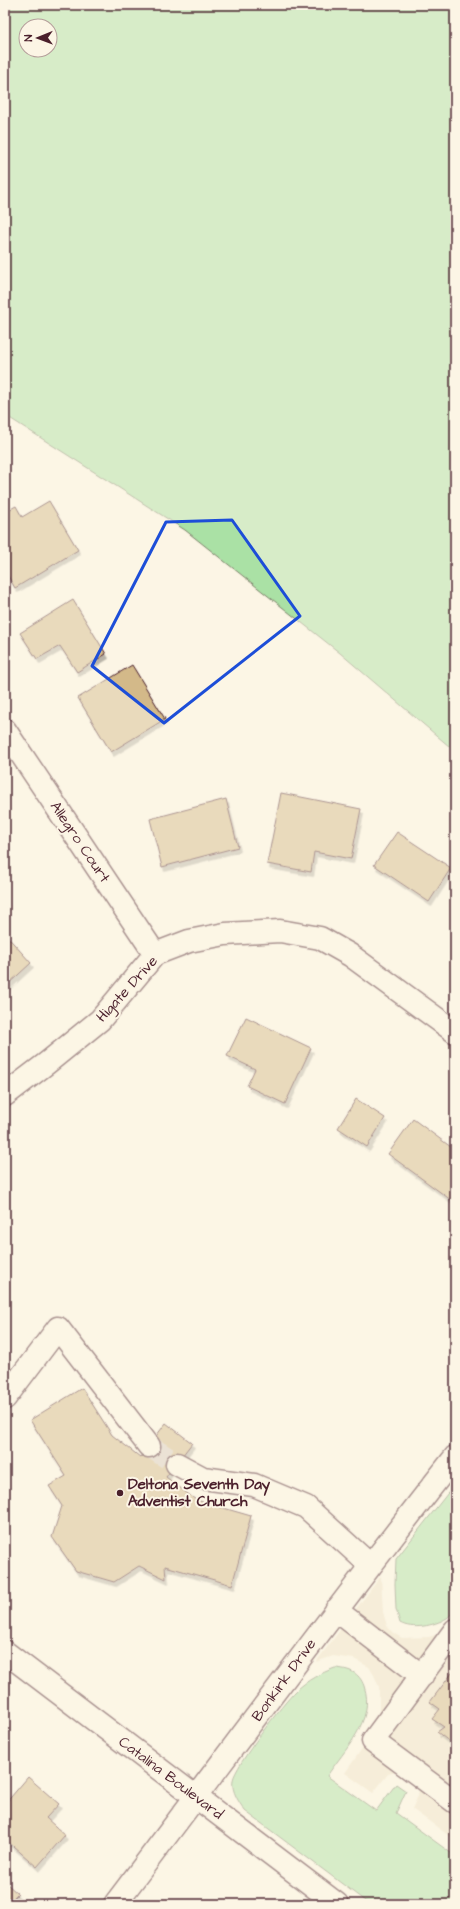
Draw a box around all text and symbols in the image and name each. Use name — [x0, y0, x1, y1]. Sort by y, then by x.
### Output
north arrow — [18, 18, 58, 58]
text: N — [21, 34, 36, 42]
street label: Allegro Court — [44, 797, 115, 887]
street label: Higate Drive — [91, 951, 163, 1028]
place label: Deltona Seventh Day Adventist Church — [128, 1474, 271, 1512]
marker: Deltona Seventh Day Adventist Church — [115, 1488, 125, 1498]
street label: Bonkirk Drive — [247, 1634, 321, 1726]
street label: Catalina Boulevard — [114, 1732, 228, 1825]

